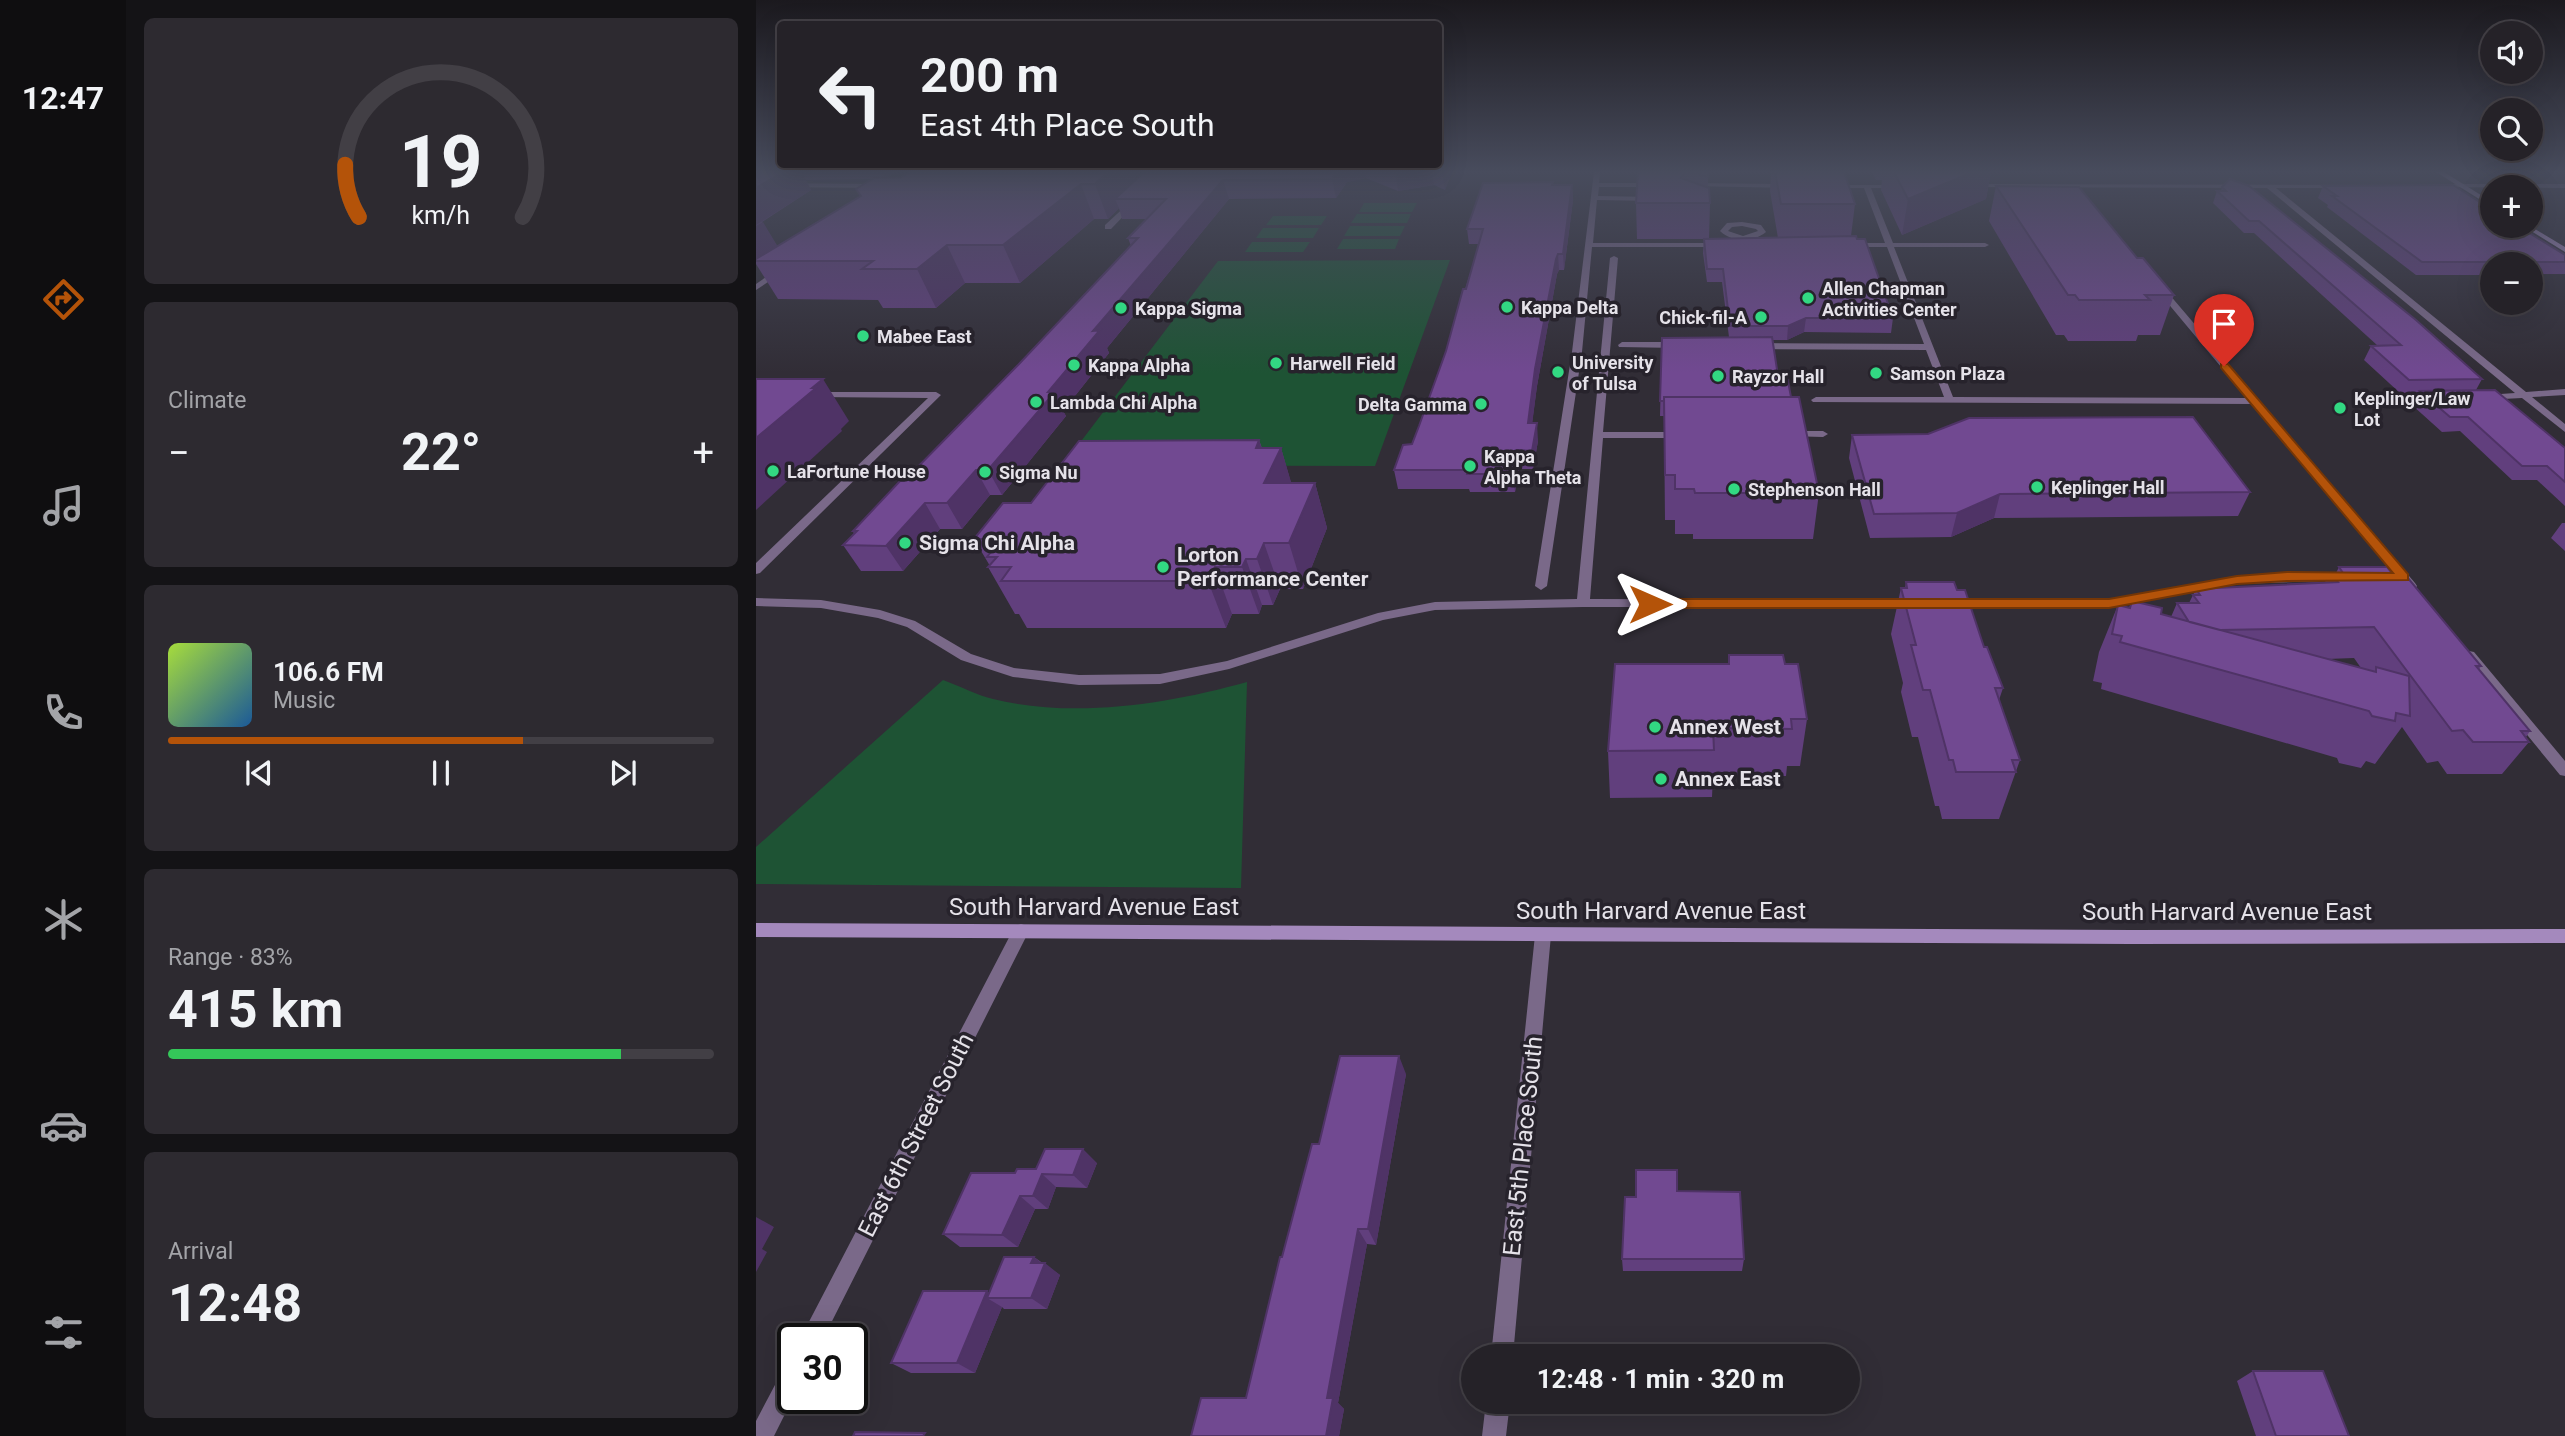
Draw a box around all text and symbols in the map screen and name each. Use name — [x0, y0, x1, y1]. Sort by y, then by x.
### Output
map controls — [2480, 21, 2543, 315]
button: sound — [2480, 21, 2543, 84]
text: 200 m — [920, 47, 1059, 104]
icon: left — [805, 49, 896, 140]
text: 12:47 — [22, 79, 104, 117]
button: search — [2480, 98, 2543, 161]
text: East 4th Place South — [920, 106, 1215, 144]
text: 19 — [399, 119, 483, 205]
button: + — [2480, 175, 2543, 238]
text: km/h — [412, 201, 470, 230]
button: − — [2480, 252, 2543, 315]
icon: directions — [39, 275, 88, 324]
place label: Allen Chapman Activities Center — [1822, 278, 1957, 320]
marker: Allen Chapman Activities Center — [1800, 290, 1816, 306]
pin — [2194, 294, 2254, 366]
place label: Kappa Delta — [1521, 297, 1619, 318]
place label: Kappa Sigma — [1135, 298, 1242, 319]
marker: Kappa Delta — [1499, 299, 1515, 315]
marker: Kappa Sigma — [1113, 300, 1129, 316]
icon: arrive — [2205, 305, 2243, 343]
place label: Chick-fil-A — [1659, 307, 1748, 328]
marker: Chick-fil-A — [1753, 309, 1769, 325]
place label: Mabee East — [877, 326, 972, 347]
marker: Mabee East — [855, 328, 871, 344]
place label: University of Tulsa — [1572, 352, 1654, 394]
place label: Harwell Field — [1290, 353, 1395, 374]
place label: Kappa Alpha — [1088, 355, 1190, 376]
marker: Harwell Field — [1268, 355, 1284, 371]
marker: Kappa Alpha — [1066, 357, 1082, 373]
place label: Samson Plaza — [1890, 363, 2005, 384]
marker: University of Tulsa — [1550, 364, 1566, 380]
marker: Samson Plaza — [1868, 365, 1884, 381]
place label: Rayzor Hall — [1732, 366, 1824, 387]
marker: Rayzor Hall — [1710, 368, 1726, 384]
text: Climate — [168, 387, 247, 414]
place label: Keplinger/Law Lot — [2354, 388, 2471, 430]
place label: Lambda Chi Alpha — [1050, 392, 1197, 413]
marker: Lambda Chi Alpha — [1028, 394, 1044, 410]
place label: Delta Gamma — [1358, 394, 1467, 415]
marker: Delta Gamma — [1473, 396, 1489, 412]
marker: Keplinger/Law Lot — [2332, 400, 2348, 416]
text: 22° — [401, 422, 481, 483]
text: − — [168, 431, 190, 475]
text: + — [692, 431, 714, 475]
place label: Kappa Alpha Theta — [1484, 446, 1582, 488]
marker: Kappa Alpha Theta — [1462, 458, 1478, 474]
place label: LaFortune House — [787, 461, 926, 482]
place label: Sigma Nu — [999, 462, 1078, 483]
marker: LaFortune House — [765, 463, 781, 479]
marker: Sigma Nu — [977, 464, 993, 480]
place label: Keplinger Hall — [2051, 477, 2165, 498]
place label: Stephenson Hall — [1748, 479, 1881, 500]
marker: Keplinger Hall — [2029, 479, 2045, 495]
icon: music — [39, 481, 88, 530]
marker: Stephenson Hall — [1726, 481, 1742, 497]
place label: Sigma Chi Alpha — [919, 531, 1075, 555]
marker: Sigma Chi Alpha — [897, 535, 913, 551]
place label: Lorton Performance Center — [1177, 543, 1369, 591]
marker: Lorton Performance Center — [1155, 559, 1171, 575]
position arrow — [1613, 567, 1687, 641]
text: 106.6 FM — [273, 657, 384, 687]
text: Music — [273, 687, 335, 714]
icon: phone — [39, 688, 88, 737]
place label: Annex West — [1669, 715, 1781, 739]
marker: Annex West — [1647, 719, 1663, 735]
icon: previous — [240, 754, 278, 792]
icon: pause — [422, 754, 460, 792]
icon: next — [604, 754, 642, 792]
place label: Annex East — [1675, 767, 1781, 791]
marker: Annex East — [1653, 771, 1669, 787]
street label: South Harvard Avenue East — [949, 893, 1239, 921]
icon: climate — [39, 895, 88, 944]
street label: South Harvard Avenue East — [1516, 897, 1806, 925]
street label: South Harvard Avenue East — [2082, 898, 2372, 926]
text: Range · 83% — [168, 944, 293, 971]
text: 415 km — [168, 979, 343, 1040]
street label: East 6th Street South — [852, 1028, 980, 1242]
street label: East 5th Place South — [1498, 1035, 1548, 1257]
icon: car — [39, 1101, 88, 1150]
text: Arrival — [168, 1238, 233, 1265]
text: 12:48 — [168, 1273, 302, 1334]
icon: filters — [39, 1308, 88, 1357]
speed limit sign: 30 — [777, 1323, 868, 1414]
text: 12:48 · 1 min · 320 m — [1537, 1364, 1784, 1394]

